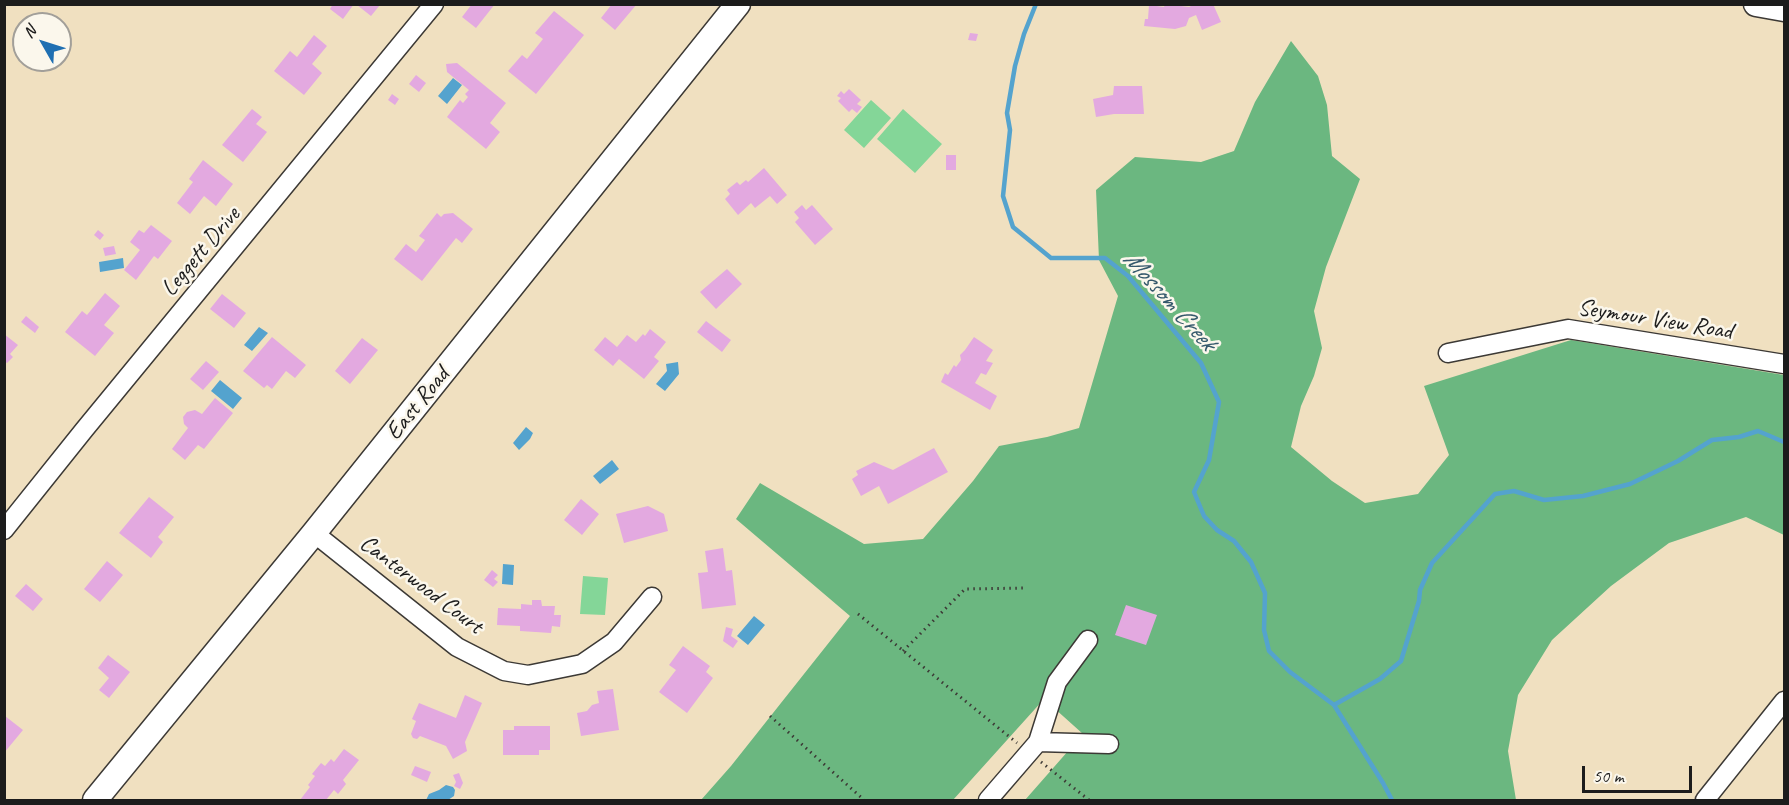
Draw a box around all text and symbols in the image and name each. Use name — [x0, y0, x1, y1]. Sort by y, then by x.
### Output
north arrow — [12, 12, 72, 72]
text: N — [19, 22, 40, 42]
street label: Leggett Drive — [155, 202, 247, 302]
water label: Mossom Creek — [1116, 245, 1222, 357]
street label: Seymour View Road — [1576, 294, 1734, 346]
street label: East Road — [380, 362, 456, 446]
street label: Canterwood Court — [354, 529, 488, 641]
scale bar — [1585, 754, 1694, 792]
text: 50 m — [1593, 765, 1624, 787]

